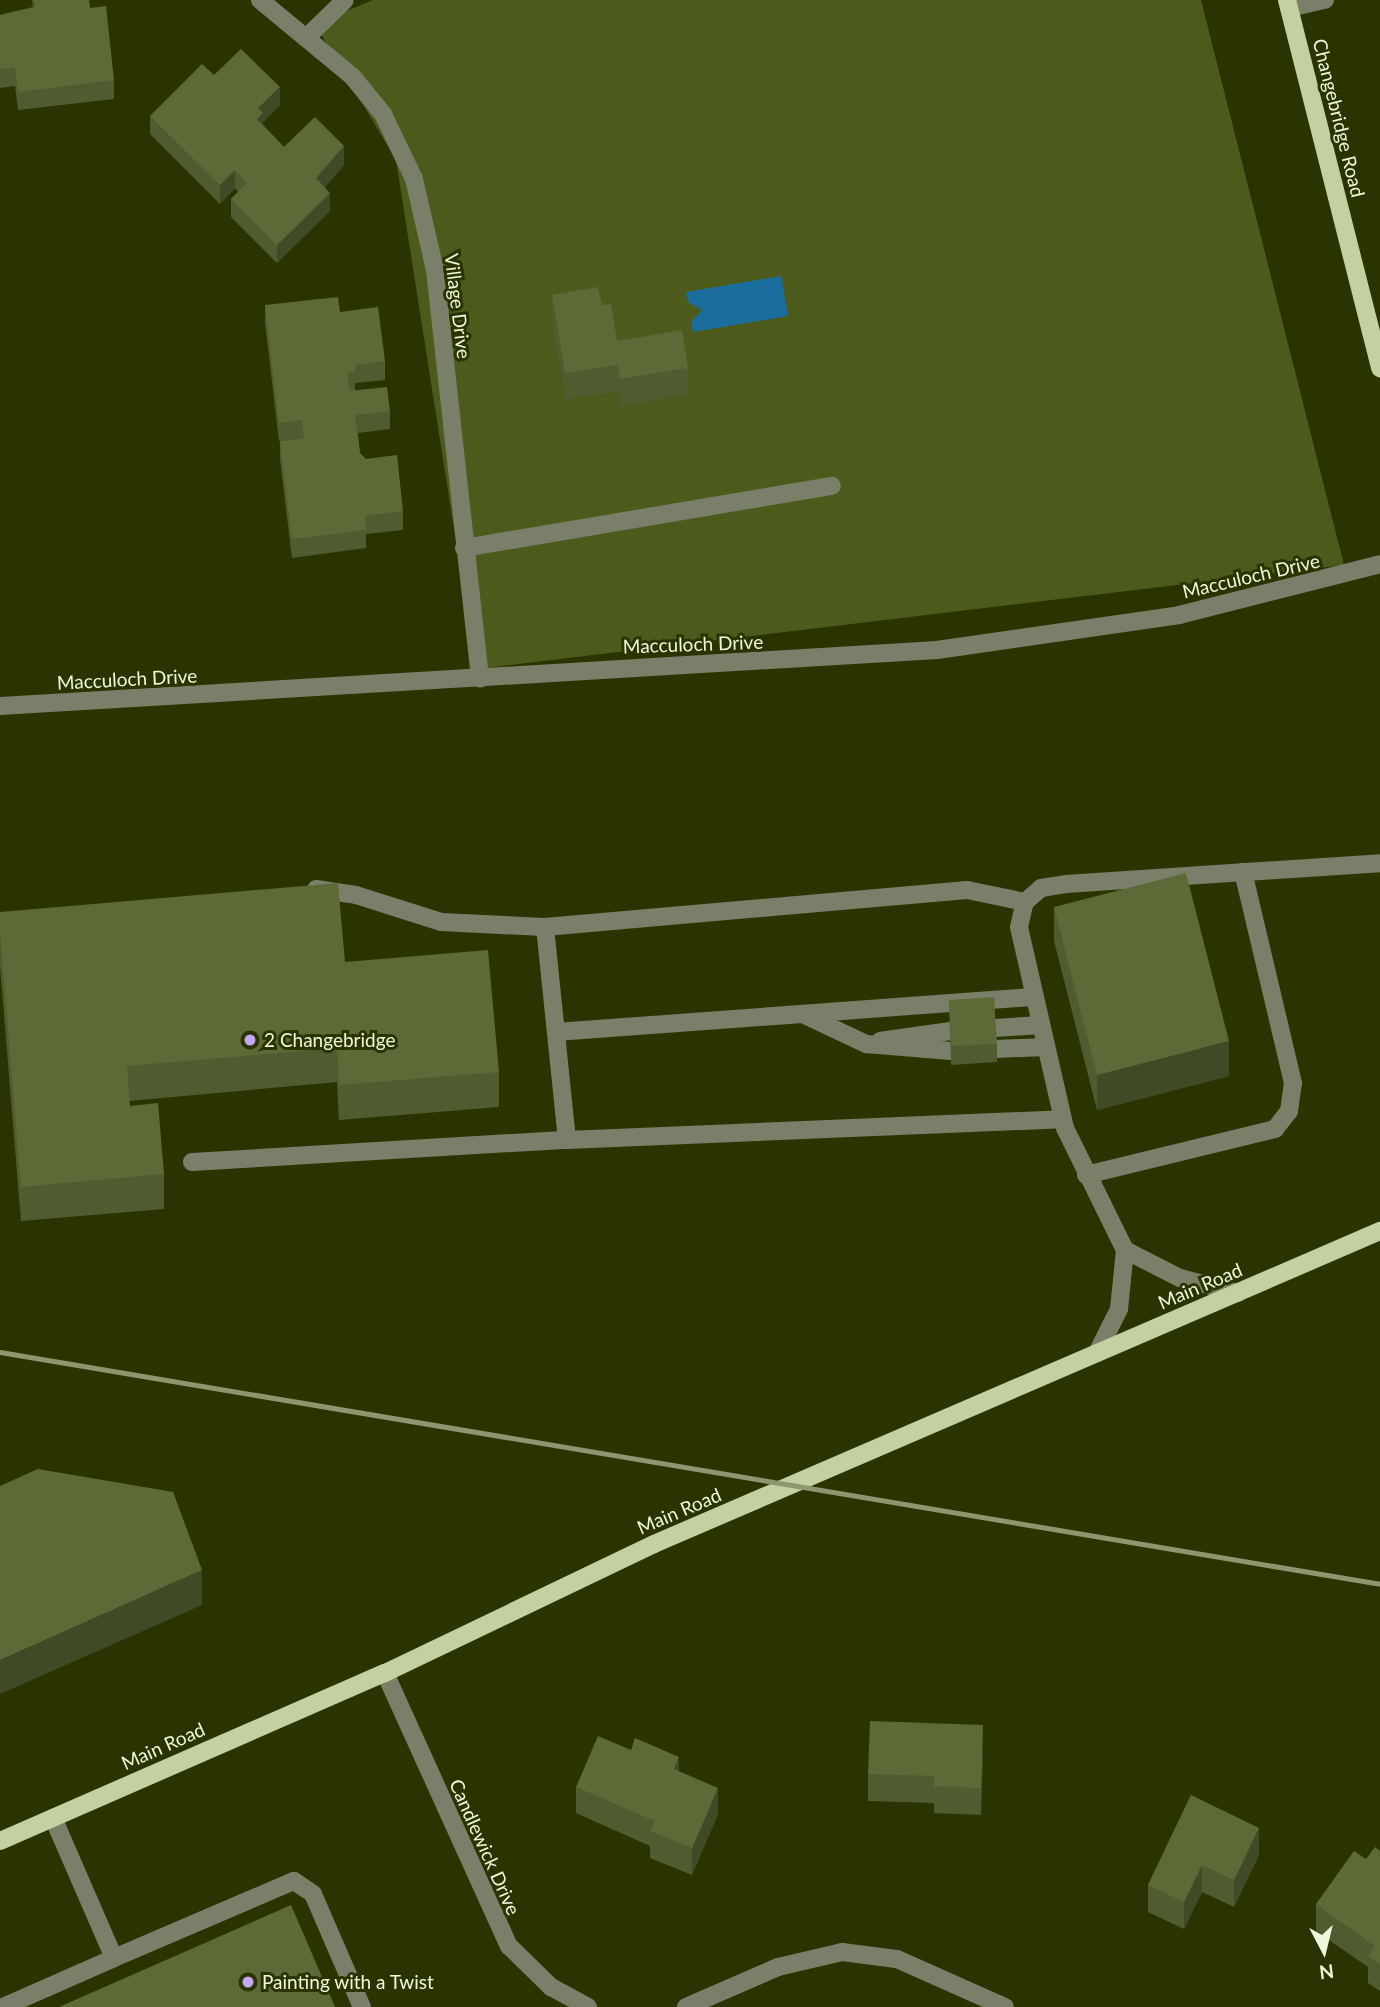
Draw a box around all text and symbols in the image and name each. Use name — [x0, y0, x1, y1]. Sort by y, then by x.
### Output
street label: Changebridge Road — [1308, 36, 1370, 200]
street label: Village Drive — [440, 252, 476, 360]
street label: Macculoch Drive — [1180, 549, 1322, 603]
street label: Macculoch Drive — [622, 630, 764, 658]
street label: Macculoch Drive — [56, 664, 198, 694]
place label: 2 Changebridge — [264, 1029, 395, 1051]
marker: 2 Changebridge — [242, 1032, 258, 1048]
street label: Main Road — [1155, 1258, 1245, 1314]
street label: Main Road — [634, 1483, 724, 1539]
street label: Main Road — [118, 1717, 208, 1775]
street label: Candlewick Drive — [445, 1776, 525, 1918]
north arrow — [1289, 1916, 1359, 1986]
text: N — [1318, 1960, 1335, 1985]
place label: Painting with a Twist — [262, 1971, 435, 1993]
marker: Painting with a Twist — [240, 1974, 256, 1990]

